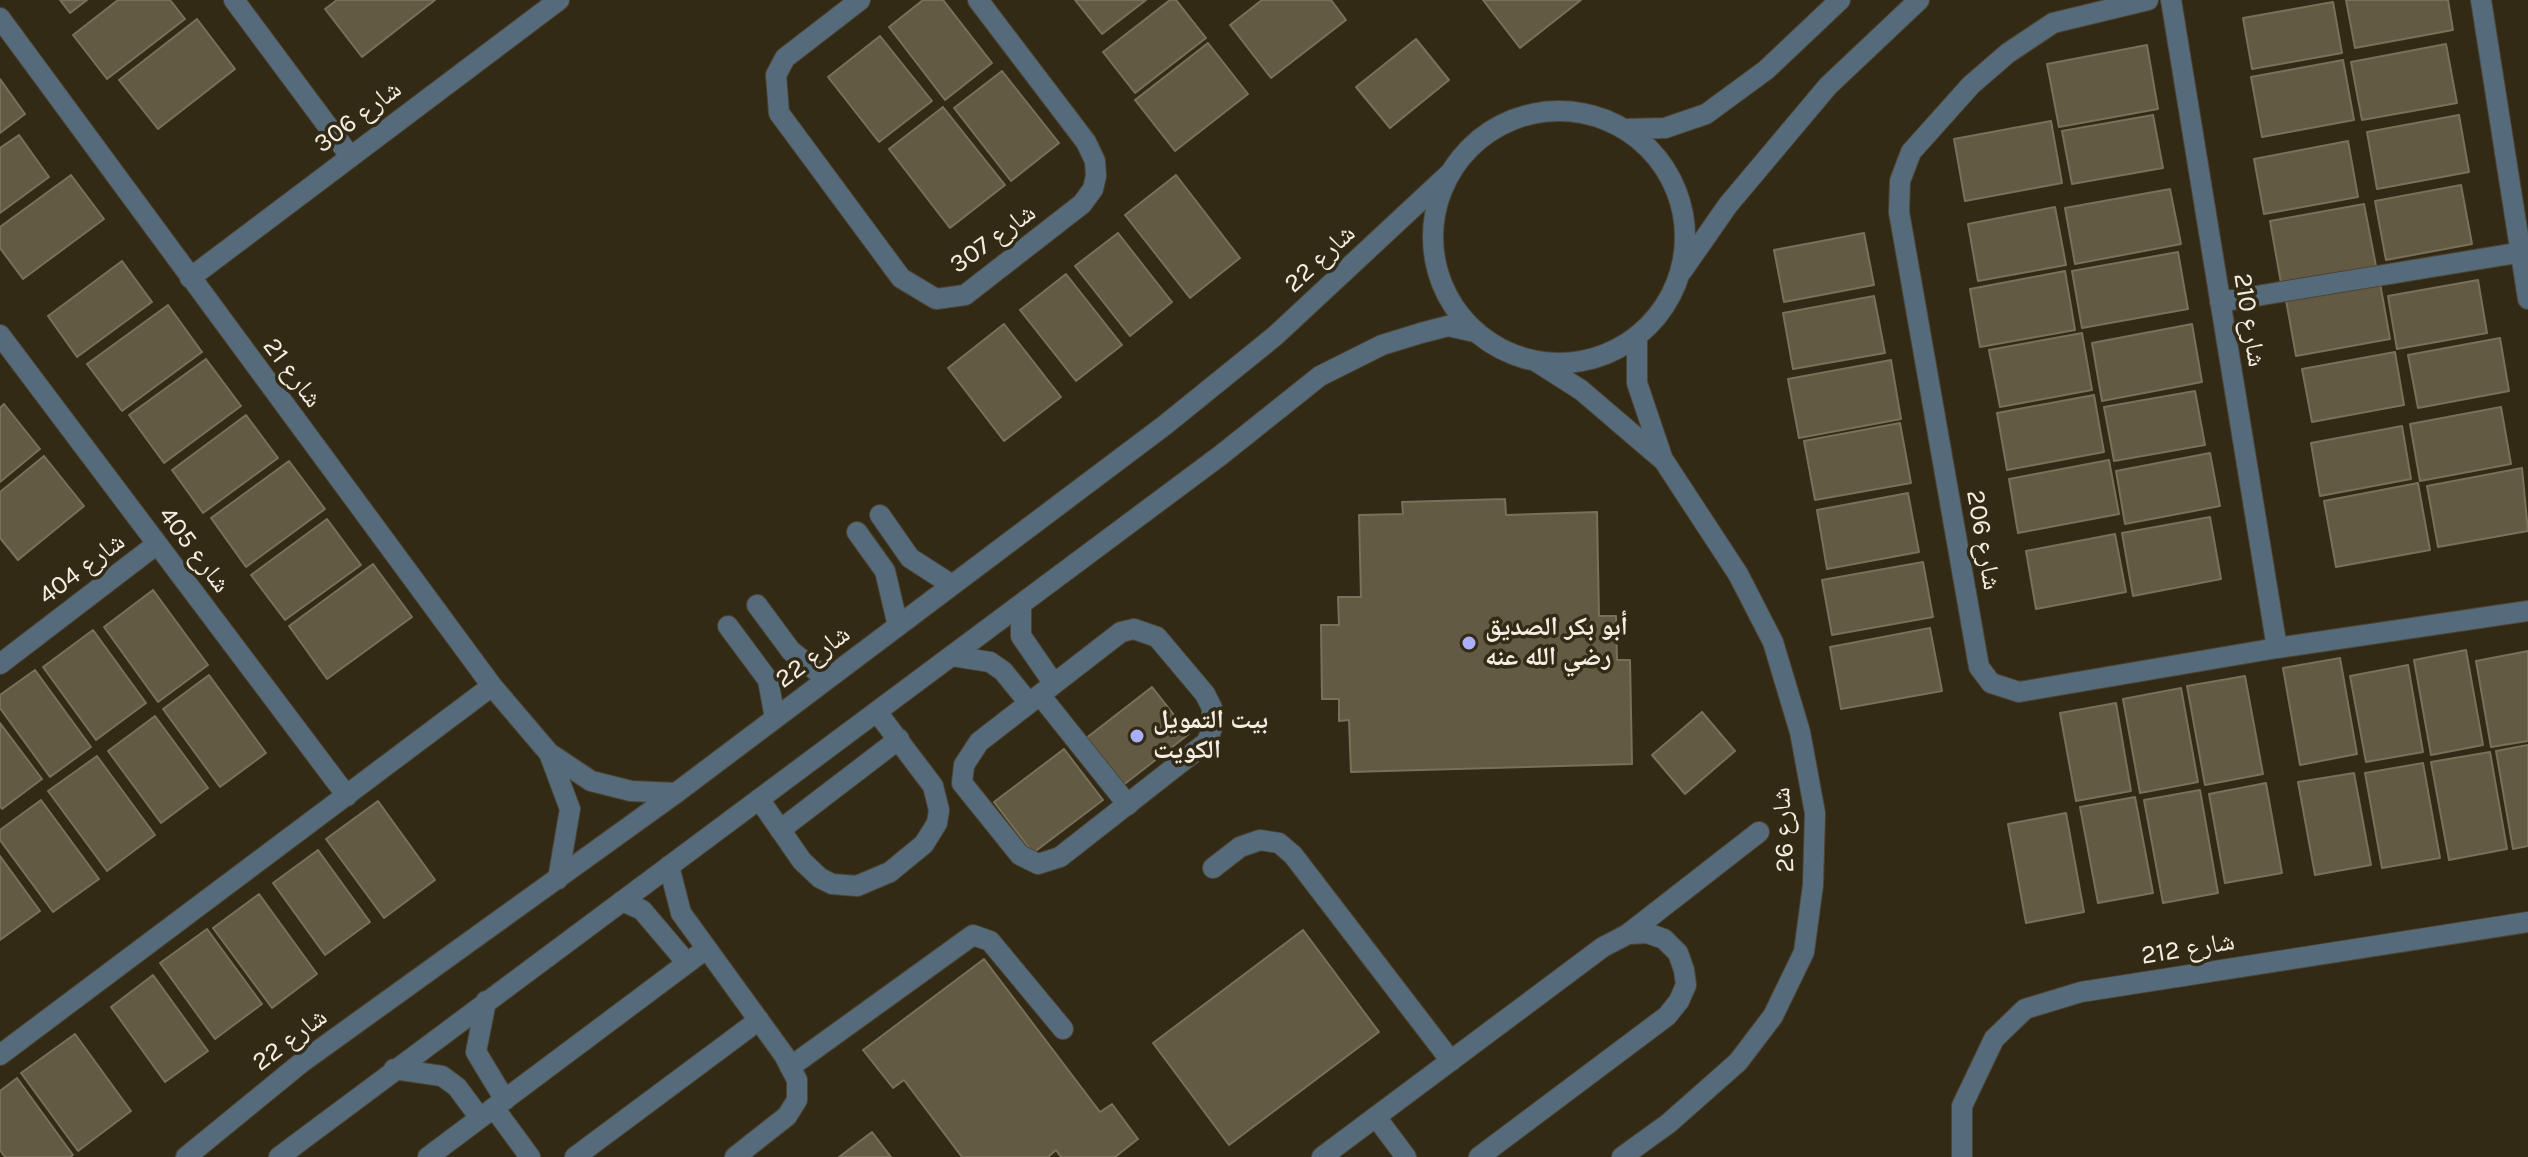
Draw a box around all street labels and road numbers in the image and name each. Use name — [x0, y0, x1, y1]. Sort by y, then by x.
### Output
street label: شارع 306 — [308, 74, 408, 160]
street label: شارع 307 — [944, 197, 1042, 281]
street label: شارع 22 — [1278, 218, 1362, 300]
street label: شارع 210 — [2226, 271, 2272, 369]
street label: شارع 21 — [256, 332, 328, 414]
street label: شارع 206 — [1959, 488, 2007, 592]
street label: شارع 405 — [151, 501, 237, 599]
street label: شارع 404 — [33, 526, 131, 612]
street label: شارع 22 — [769, 619, 857, 695]
street label: شارع 26 — [1766, 786, 1802, 874]
street label: شارع 212 — [2139, 926, 2237, 972]
street label: شارع 22 — [246, 1002, 334, 1078]

